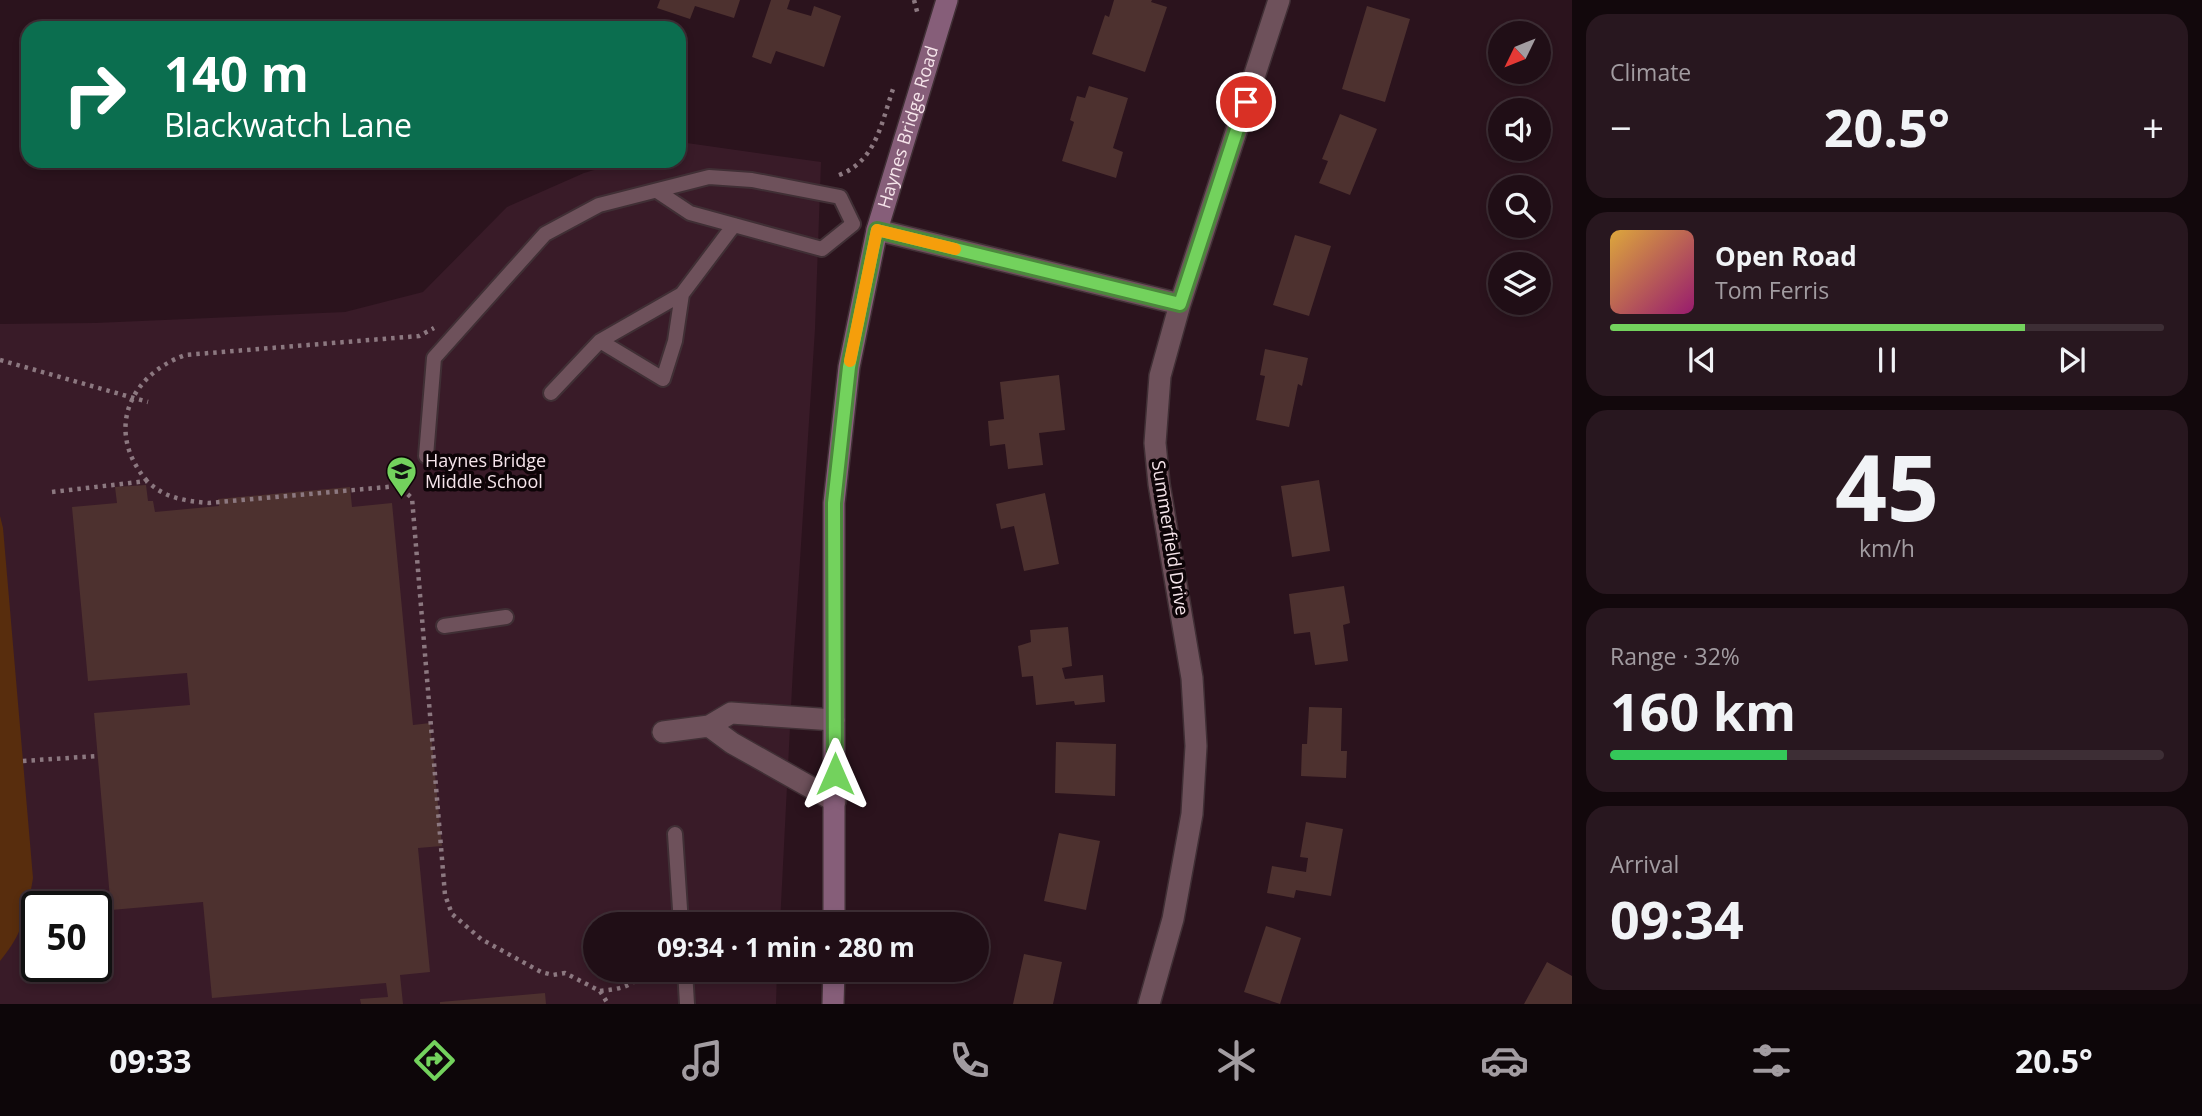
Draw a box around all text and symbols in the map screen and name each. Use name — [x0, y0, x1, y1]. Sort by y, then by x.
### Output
north arrow — [1488, 21, 1550, 84]
map controls — [1488, 21, 1551, 315]
text: 140 m — [164, 40, 309, 106]
street label: Haynes Bridge Road — [871, 43, 943, 211]
icon: right — [49, 49, 140, 140]
text: Climate — [1610, 56, 1691, 88]
pin — [1216, 72, 1276, 132]
icon: arrive — [1227, 83, 1265, 121]
text: 20.5° — [1824, 91, 1950, 162]
button: sound — [1488, 98, 1551, 161]
text: − — [1610, 101, 1632, 153]
text: + — [2142, 101, 2164, 153]
text: Blackwatch Lane — [164, 103, 412, 146]
button: search — [1488, 175, 1551, 238]
text: Open Road — [1715, 238, 1857, 274]
button: layers — [1488, 252, 1551, 315]
text: Tom Ferris — [1715, 274, 1829, 306]
icon: previous — [1683, 341, 1721, 379]
icon: pause — [1868, 341, 1906, 379]
icon: next — [2053, 341, 2091, 379]
text: 45 — [1835, 424, 1939, 548]
place label: Haynes Bridge Middle School — [425, 448, 546, 493]
school or university icon: Haynes Bridge Middle School — [385, 454, 419, 498]
street label: Summerfield Drive — [1147, 459, 1195, 617]
text: km/h — [1859, 532, 1915, 564]
text: Range · 32% — [1610, 640, 1740, 672]
text: 160 km — [1610, 675, 1796, 746]
position arrow — [798, 737, 872, 811]
text: Arrival — [1610, 848, 1679, 880]
text: 09:34 — [1610, 883, 1744, 954]
speed limit sign: 50 — [21, 891, 112, 982]
text: 09:34 · 1 min · 280 m — [657, 929, 915, 965]
icon: directions — [410, 1036, 459, 1085]
icon: music — [678, 1036, 727, 1085]
icon: phone — [945, 1036, 994, 1085]
icon: climate — [1212, 1036, 1261, 1085]
icon: car — [1480, 1036, 1529, 1085]
icon: filters — [1747, 1036, 1796, 1085]
text: 09:33 — [109, 1039, 192, 1082]
text: 20.5° — [2015, 1039, 2093, 1082]

